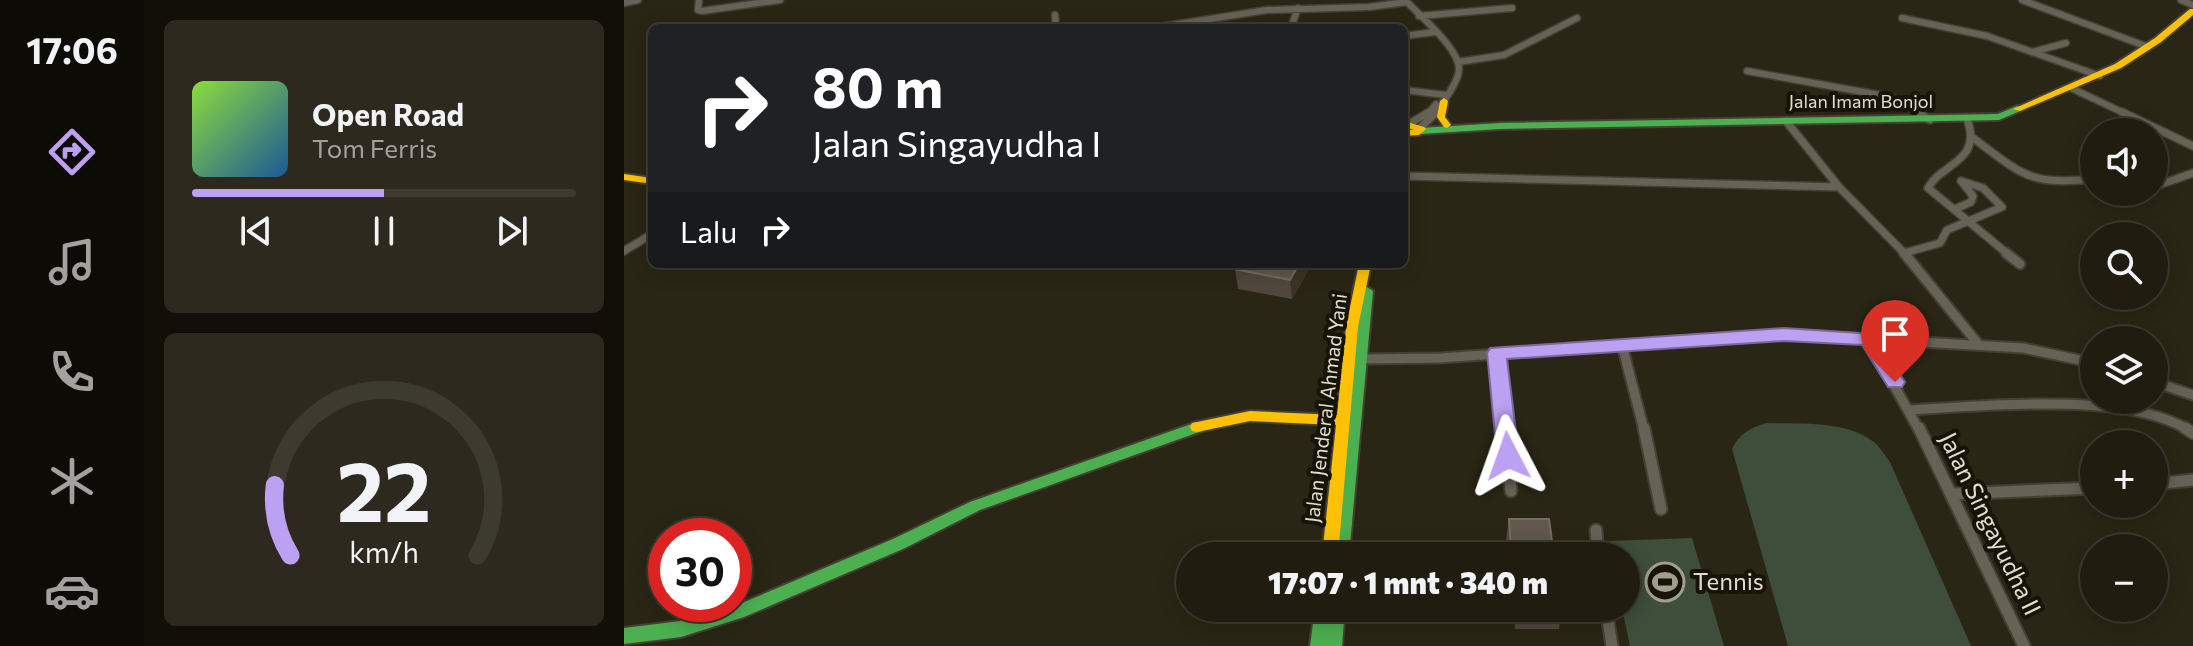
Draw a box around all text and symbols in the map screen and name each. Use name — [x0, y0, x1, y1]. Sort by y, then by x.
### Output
text: 17:06 — [26, 27, 118, 71]
text: 80 m — [812, 51, 943, 120]
icon: right — [680, 56, 784, 160]
street label: Jalan Imam Bonjol — [1789, 90, 1933, 112]
text: Open Road — [312, 95, 464, 132]
map controls — [2080, 118, 2168, 622]
button: sound — [2080, 118, 2168, 206]
text: Jalan Singayudha I — [812, 120, 1101, 164]
icon: directions — [44, 124, 100, 180]
text: Tom Ferris — [312, 132, 437, 163]
icon: right — [753, 208, 797, 252]
icon: previous — [234, 209, 278, 253]
icon: pause — [362, 209, 406, 253]
icon: next — [490, 209, 534, 253]
text: Lalu — [680, 212, 737, 249]
button: search — [2080, 222, 2168, 310]
icon: music — [44, 234, 100, 290]
street label: Jalan Jenderal Ahmad Yani — [1299, 292, 1351, 524]
pin — [1861, 300, 1929, 382]
icon: arrive — [1873, 312, 1917, 356]
button: layers — [2080, 326, 2168, 414]
icon: phone — [44, 344, 100, 400]
position arrow — [1466, 414, 1550, 498]
street label: Jalan Singayudha II — [1935, 427, 2048, 619]
button: + — [2080, 430, 2168, 518]
text: 22 — [337, 436, 431, 538]
icon: climate — [44, 453, 100, 509]
speed limit sign: 30 — [648, 518, 752, 622]
text: km/h — [349, 534, 419, 569]
button: − — [2080, 534, 2168, 622]
sports icon: Tennis — [1644, 561, 1686, 603]
icon: car — [44, 563, 100, 619]
text: 17:07 · 1 mnt · 340 m — [1268, 563, 1548, 600]
place label: Tennis — [1693, 566, 1764, 595]

